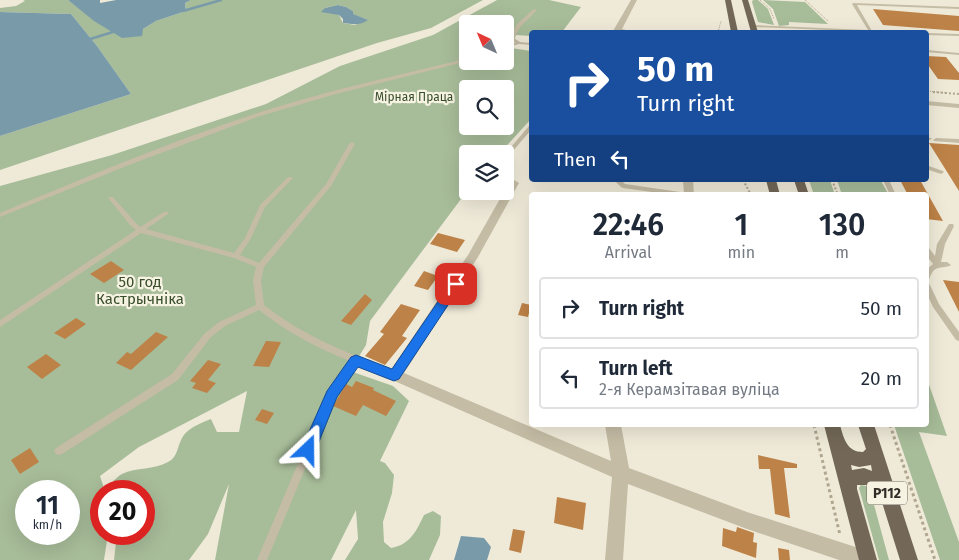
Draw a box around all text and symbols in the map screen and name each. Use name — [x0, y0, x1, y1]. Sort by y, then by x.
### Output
north arrow — [459, 15, 514, 70]
map controls — [459, 15, 514, 200]
text: 50 m — [637, 48, 714, 90]
icon: right — [554, 50, 619, 115]
button: search — [459, 80, 514, 135]
park label: Мірная Праца — [375, 90, 453, 104]
text: Turn right — [637, 90, 734, 117]
button: layers — [459, 145, 514, 200]
icon: left — [606, 145, 634, 173]
text: Then — [554, 148, 596, 171]
text: 22:46 — [593, 207, 664, 243]
text: 1 — [734, 207, 748, 243]
text: 130 — [819, 207, 865, 243]
text: Arrival — [605, 243, 652, 262]
text: min — [728, 243, 755, 262]
text: m — [835, 243, 849, 262]
pin — [435, 263, 477, 305]
icon: arrive — [442, 270, 470, 298]
park label: 50 год Кастрычніка — [96, 273, 184, 308]
icon: right — [556, 294, 584, 322]
text: Turn right — [599, 297, 684, 320]
text: 50 m — [861, 297, 902, 320]
text: Turn left — [599, 357, 673, 380]
icon: left — [556, 364, 584, 392]
text: 20 m — [861, 367, 902, 390]
text: 2-я Керамзітавая вуліца — [599, 380, 780, 399]
position arrow — [281, 423, 333, 475]
speed limit sign: 20 — [90, 480, 155, 545]
road number: Р112 — [867, 482, 907, 504]
text: 11 — [36, 491, 59, 521]
text: km/h — [33, 518, 62, 532]

